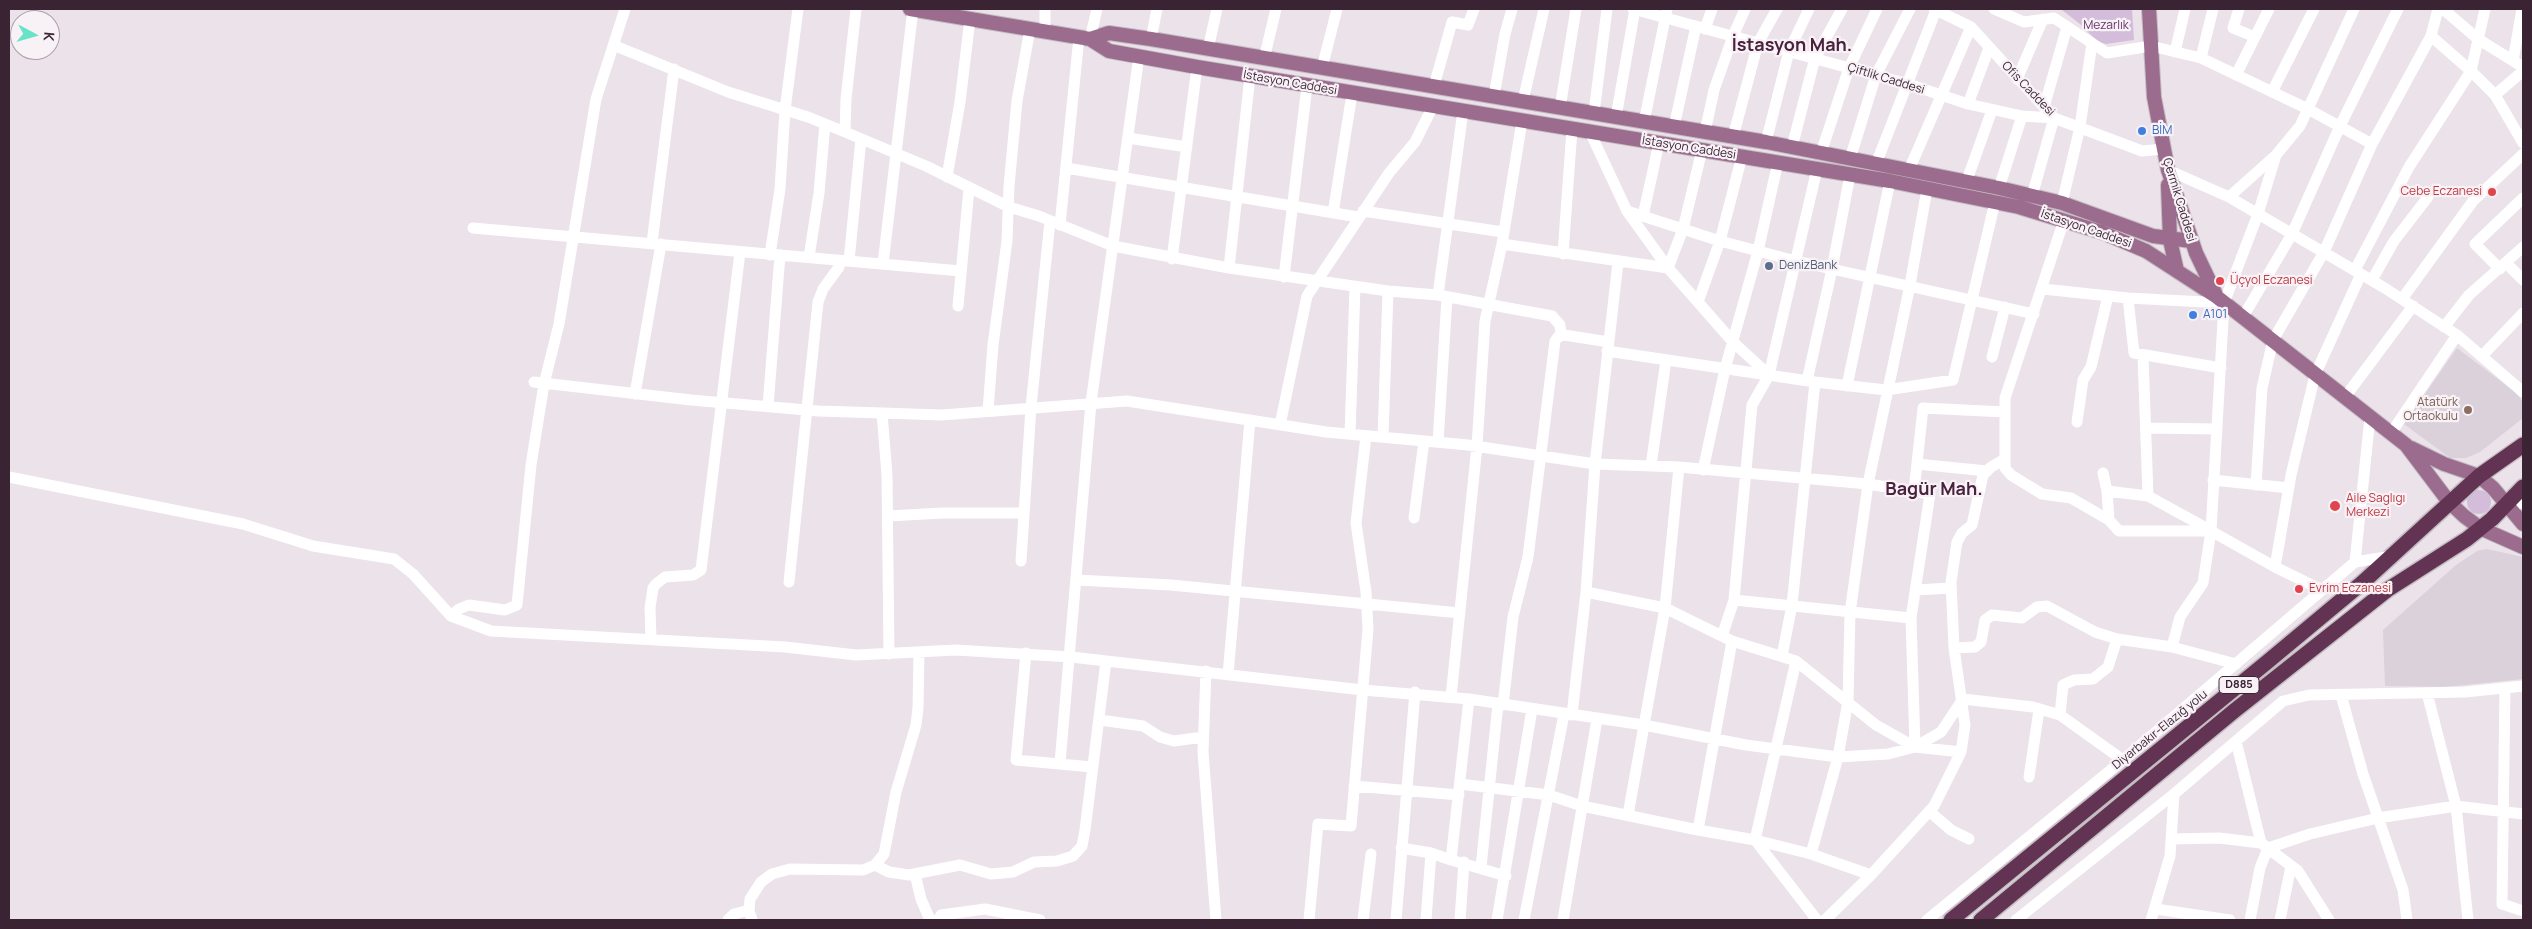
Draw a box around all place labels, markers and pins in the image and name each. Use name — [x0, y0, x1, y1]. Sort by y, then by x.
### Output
place label: BİM — [2152, 124, 2172, 138]
marker: BİM — [2136, 125, 2148, 137]
place label: Cebe Eczanesi — [2401, 185, 2482, 199]
marker: Cebe Eczanesi — [2486, 186, 2498, 198]
place label: DenizBank — [1779, 259, 1837, 273]
marker: DenizBank — [1763, 260, 1775, 272]
place label: Üçyol Eczanesi — [2230, 274, 2313, 288]
marker: Üçyol Eczanesi — [2214, 275, 2226, 287]
place label: A101 — [2203, 308, 2227, 322]
marker: A101 — [2187, 309, 2199, 321]
place label: Atatürk Ortaokulu — [2403, 396, 2458, 424]
marker: Atatürk Ortaokulu — [2462, 404, 2474, 416]
place label: Aile Saglıgı Merkezi — [2346, 492, 2405, 520]
marker: Aile Saglıgı Merkezi — [2328, 499, 2342, 513]
place label: Evrim Eczanesi — [2309, 582, 2391, 596]
marker: Evrim Eczanesi — [2293, 583, 2305, 595]

